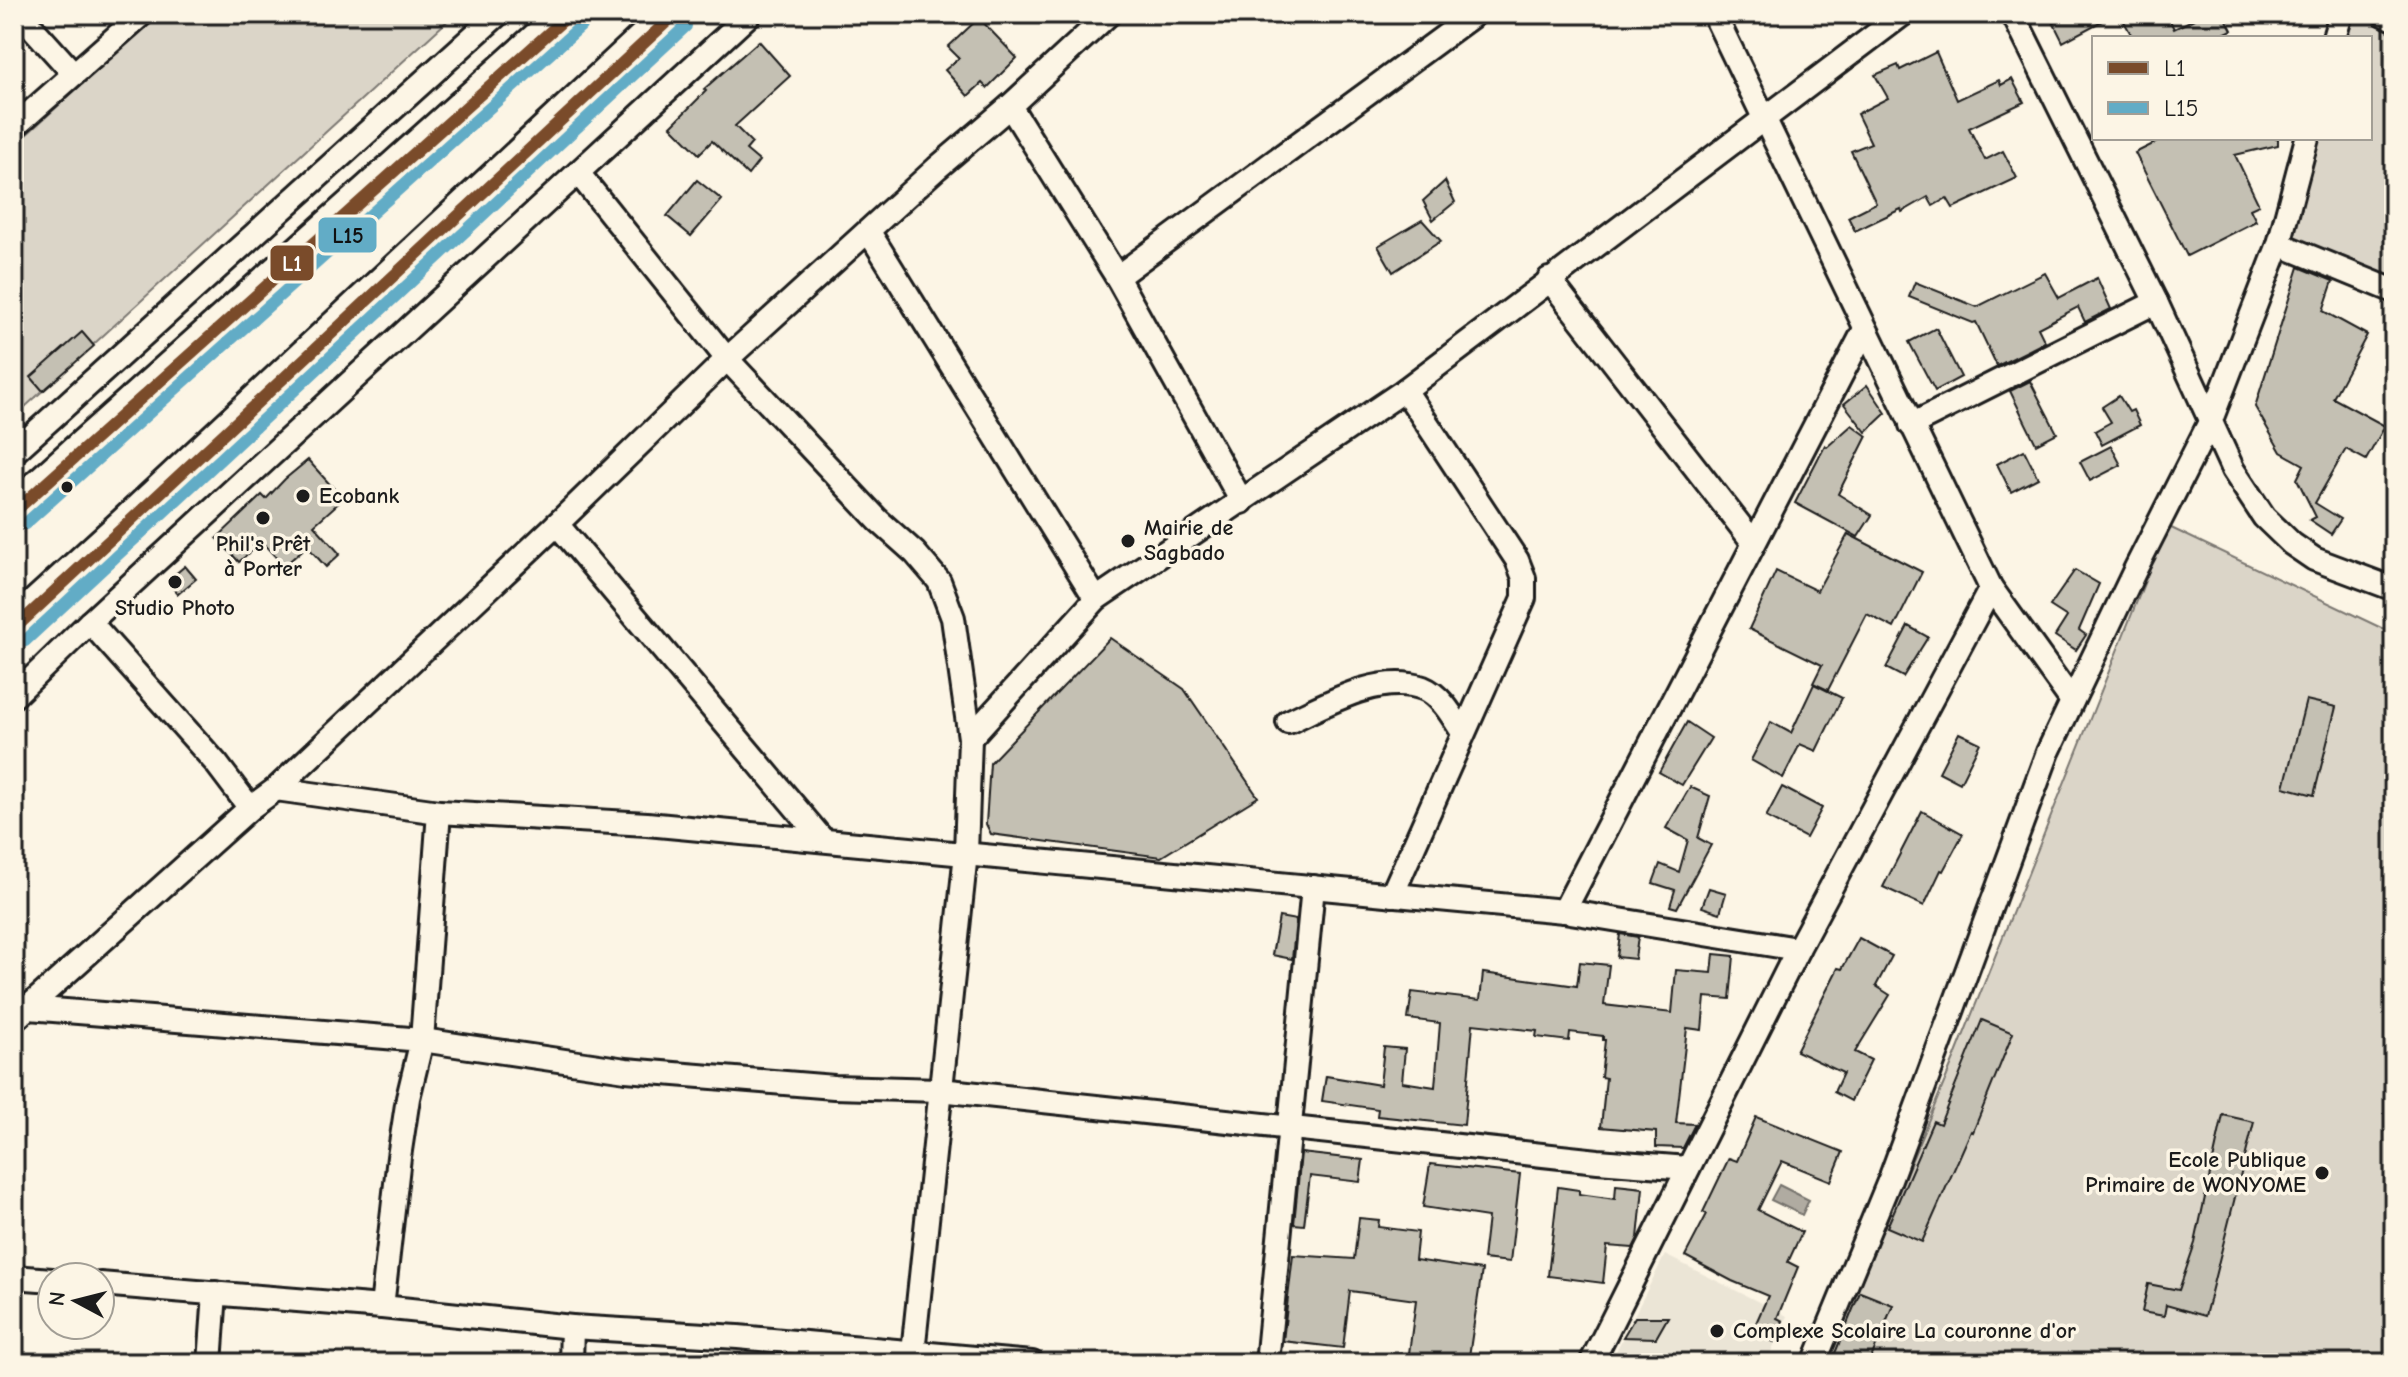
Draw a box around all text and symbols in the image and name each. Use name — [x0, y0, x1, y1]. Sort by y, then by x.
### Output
legend — [2092, 36, 2372, 140]
text: L1 — [2164, 54, 2186, 82]
text: L15 — [2164, 94, 2199, 122]
line badge: L15 — [317, 216, 378, 254]
text: L15 — [332, 223, 364, 249]
line badge: L1 — [269, 244, 315, 282]
text: L1 — [282, 251, 302, 277]
unlabelled marker — [59, 479, 75, 495]
place label: Ecobank — [319, 483, 399, 509]
marker: Ecobank — [294, 487, 312, 505]
marker: Phil's Prêt à Porter — [254, 509, 272, 527]
place label: Mairie de Sagbado — [1144, 515, 1234, 566]
place label: Phil's Prêt à Porter — [216, 531, 311, 582]
marker: Mairie de Sagbado — [1119, 532, 1137, 550]
marker: Studio Photo — [166, 573, 184, 591]
place label: Studio Photo — [115, 595, 235, 621]
place label: Ecole Publique Primaire de WONYOME — [2085, 1147, 2306, 1198]
marker: Ecole Publique Primaire de WONYOME — [2313, 1164, 2331, 1182]
north arrow — [36, 1261, 116, 1341]
text: N — [43, 1290, 71, 1307]
place label: Complexe Scolaire La couronne d'or — [1733, 1318, 2076, 1344]
marker: Complexe Scolaire La couronne d'or — [1708, 1322, 1726, 1340]

